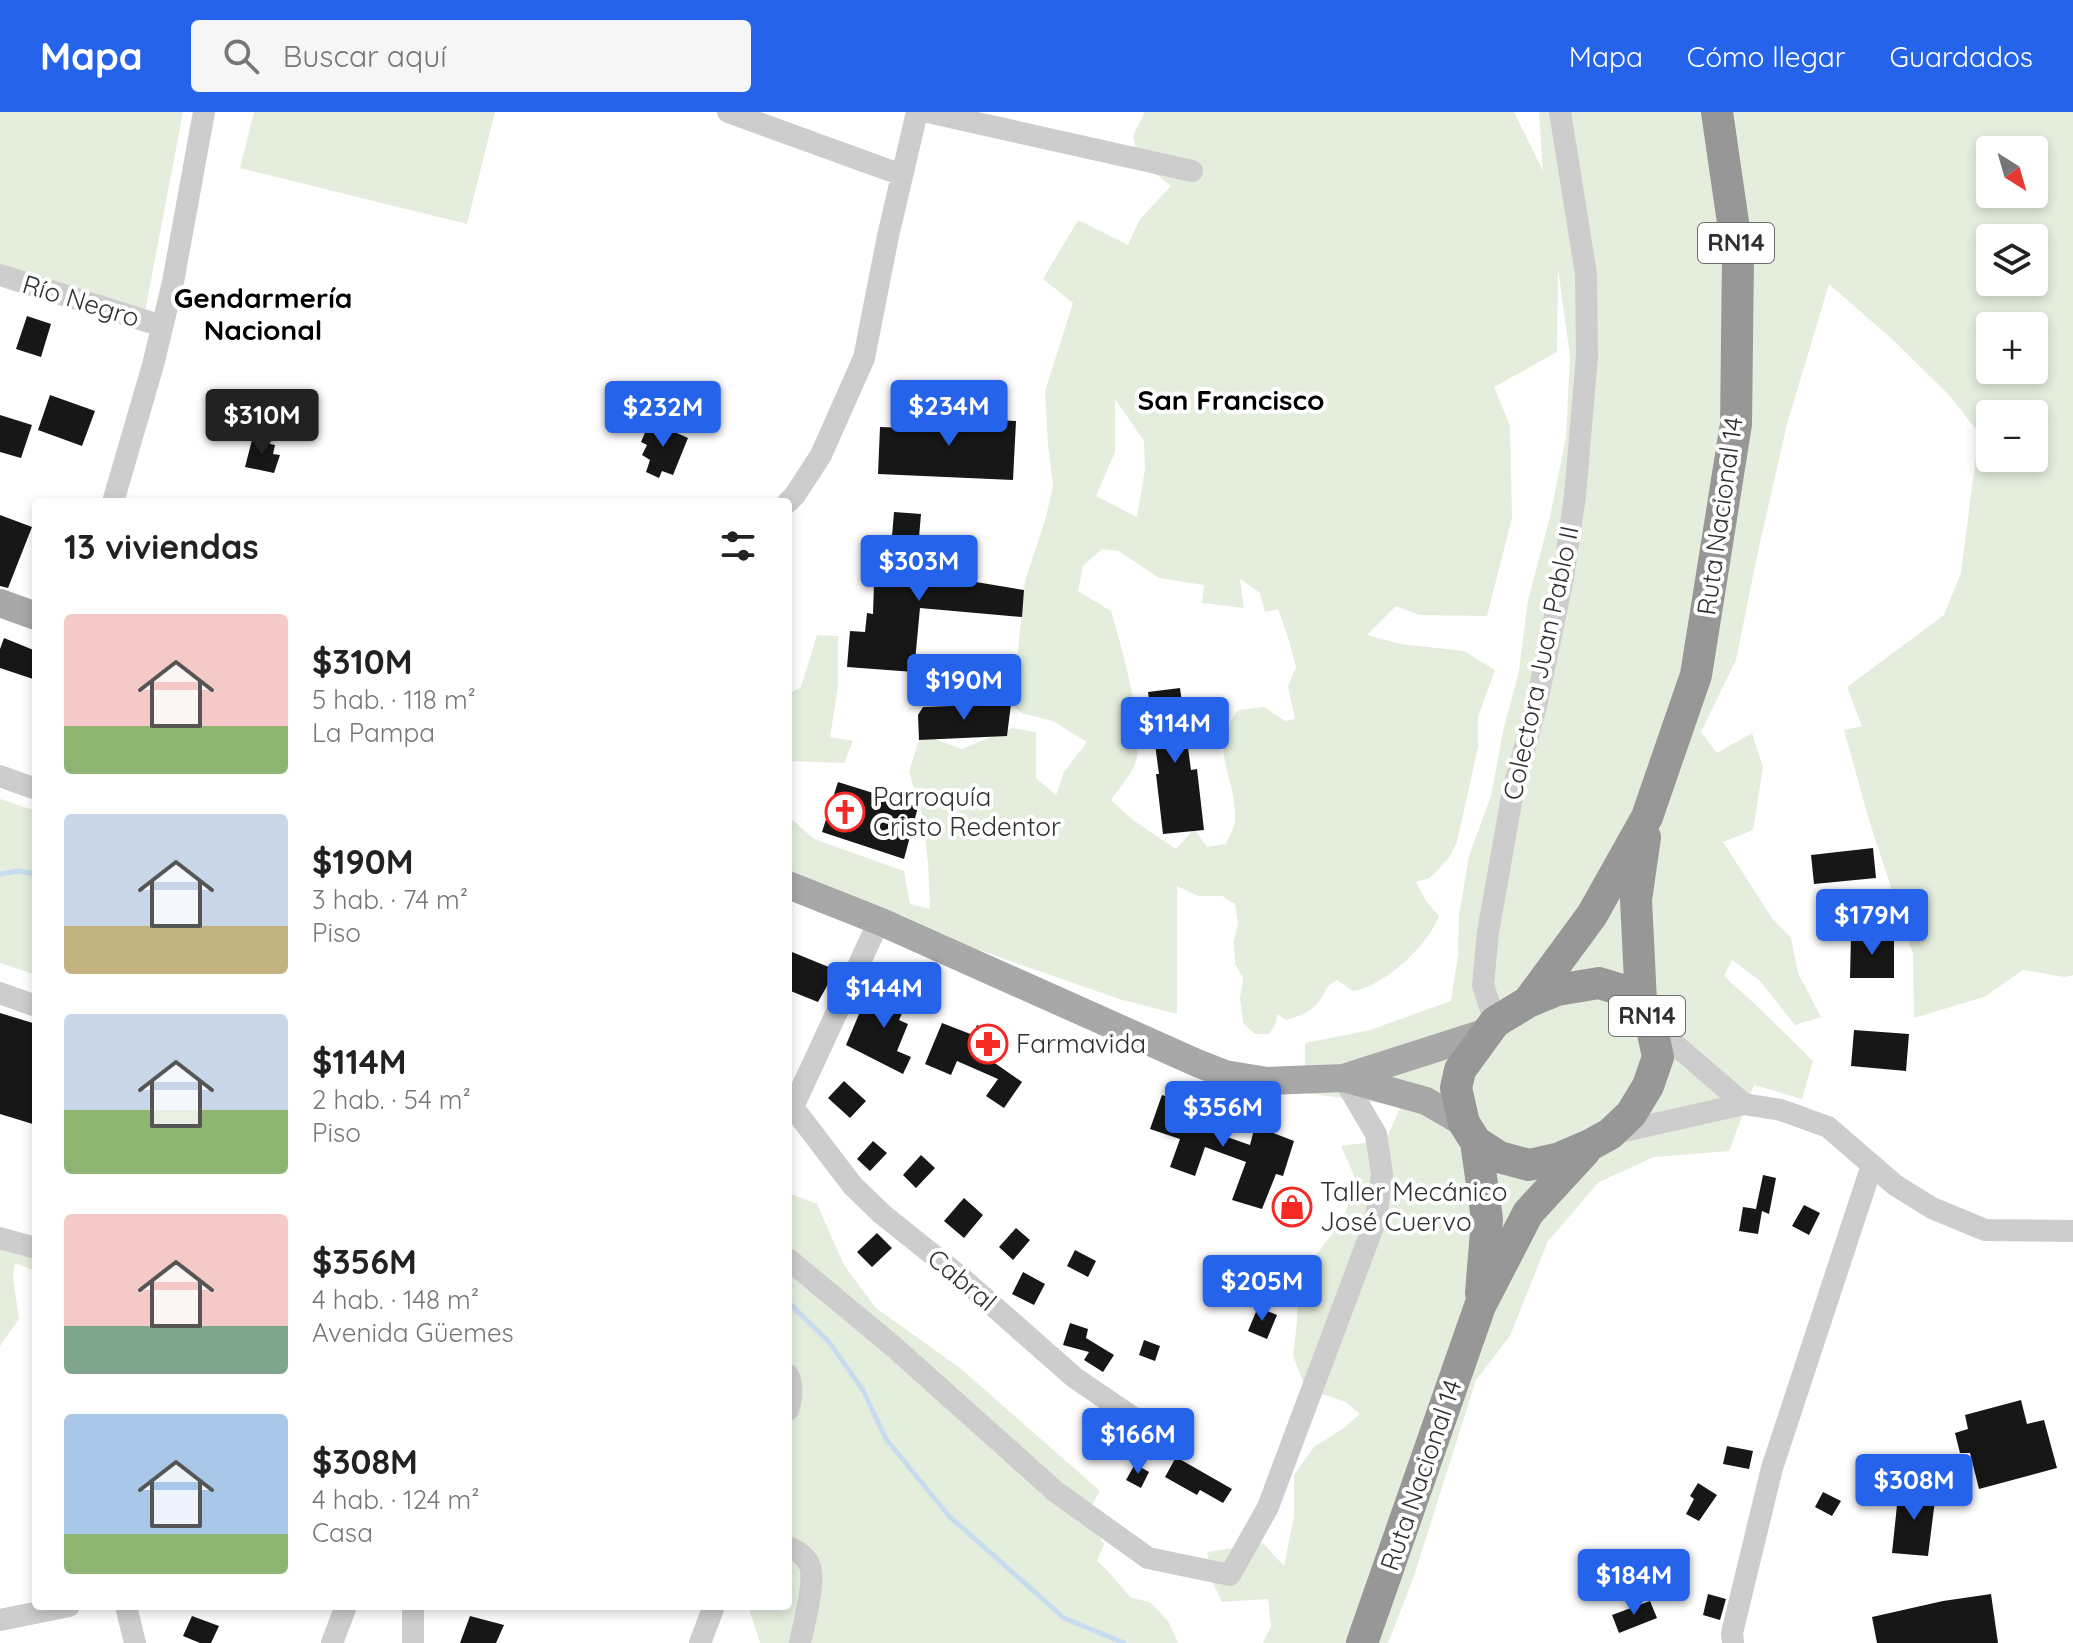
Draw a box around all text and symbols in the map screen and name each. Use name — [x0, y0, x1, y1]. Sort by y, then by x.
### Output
search box — [191, 20, 751, 92]
text: Mapa — [40, 32, 143, 80]
icon: search — [219, 34, 263, 78]
text: Buscar aquí — [283, 37, 447, 75]
text: Mapa — [1569, 39, 1643, 74]
text: Cómo llegar — [1687, 39, 1846, 74]
text: Guardados — [1890, 39, 2033, 74]
north arrow — [1976, 136, 2048, 208]
map controls — [1976, 136, 2048, 472]
road number: RN14 — [1698, 223, 1774, 263]
button: layers — [1976, 224, 2048, 296]
street label: Río Negro — [19, 267, 144, 334]
district label: Gendarmería Nacional — [174, 280, 352, 347]
button: + — [1976, 312, 2048, 384]
pin: $234M — [893, 380, 1005, 448]
pin: $232M — [607, 381, 719, 449]
district label: San Francisco — [1137, 382, 1325, 417]
pin: $310M — [206, 389, 318, 457]
text: $234M — [909, 389, 989, 422]
text: $232M — [623, 390, 703, 423]
text: $310M — [224, 398, 300, 431]
button: − — [1976, 400, 2048, 472]
street label: Ruta Nacional 14 — [1689, 415, 1750, 617]
street label: Colectora Juan Pablo II — [1495, 523, 1586, 803]
icon: filters — [716, 524, 760, 568]
text: 13 viviendas — [64, 525, 259, 568]
pin: $303M — [863, 535, 975, 603]
text: $303M — [879, 544, 959, 577]
text: $310M — [312, 640, 413, 683]
icon: home — [128, 646, 224, 742]
pin: $190M — [908, 654, 1020, 722]
text: $190M — [925, 663, 1003, 696]
text: 5 hab. · 118 m² — [312, 683, 476, 716]
pin: $114M — [1119, 697, 1231, 765]
text: $114M — [1139, 706, 1211, 739]
text: La Pampa — [312, 716, 435, 749]
place label: Parroquía Cristo Redentor — [873, 780, 1061, 843]
church icon: Parroquía Cristo Redentor — [824, 791, 866, 833]
text: $190M — [312, 840, 414, 883]
icon: home — [128, 846, 224, 942]
text: 3 hab. · 74 m² — [312, 883, 468, 916]
pin: $179M — [1816, 889, 1928, 957]
text: $179M — [1834, 898, 1910, 931]
text: Piso — [312, 916, 361, 949]
pin: $144M — [828, 962, 940, 1030]
text: $144M — [845, 971, 923, 1004]
road number: RN14 — [1609, 996, 1685, 1036]
pharmacy icon: Farmavida — [967, 1023, 1009, 1065]
place label: Farmavida — [1016, 1027, 1146, 1060]
text: $114M — [312, 1040, 407, 1083]
icon: home — [128, 1046, 224, 1142]
pin: $356M — [1167, 1081, 1279, 1149]
text: 2 hab. · 54 m² — [312, 1083, 471, 1116]
text: $356M — [1183, 1090, 1263, 1123]
text: Piso — [312, 1116, 361, 1149]
place label: Taller Mecánico José Cuervo — [1320, 1175, 1508, 1238]
shop icon: Taller Mecánico José Cuervo — [1271, 1186, 1313, 1228]
text: $356M — [312, 1240, 417, 1283]
street label: Cabral — [921, 1241, 1004, 1318]
icon: home — [128, 1246, 224, 1342]
pin: $205M — [1206, 1255, 1318, 1323]
text: $205M — [1221, 1264, 1303, 1297]
text: 4 hab. · 148 m² — [312, 1283, 479, 1316]
text: Avenida Güemes — [312, 1316, 514, 1349]
street label: Ruta Nacional 14 — [1372, 1375, 1469, 1575]
pin: $166M — [1082, 1408, 1194, 1476]
text: $166M — [1100, 1417, 1176, 1450]
text: $308M — [312, 1440, 418, 1483]
icon: home — [128, 1446, 224, 1542]
pin: $308M — [1858, 1454, 1970, 1522]
text: $308M — [1874, 1463, 1955, 1496]
text: 4 hab. · 124 m² — [312, 1483, 479, 1516]
text: Casa — [312, 1516, 373, 1549]
pin: $184M — [1578, 1549, 1690, 1617]
text: $184M — [1596, 1558, 1672, 1591]

